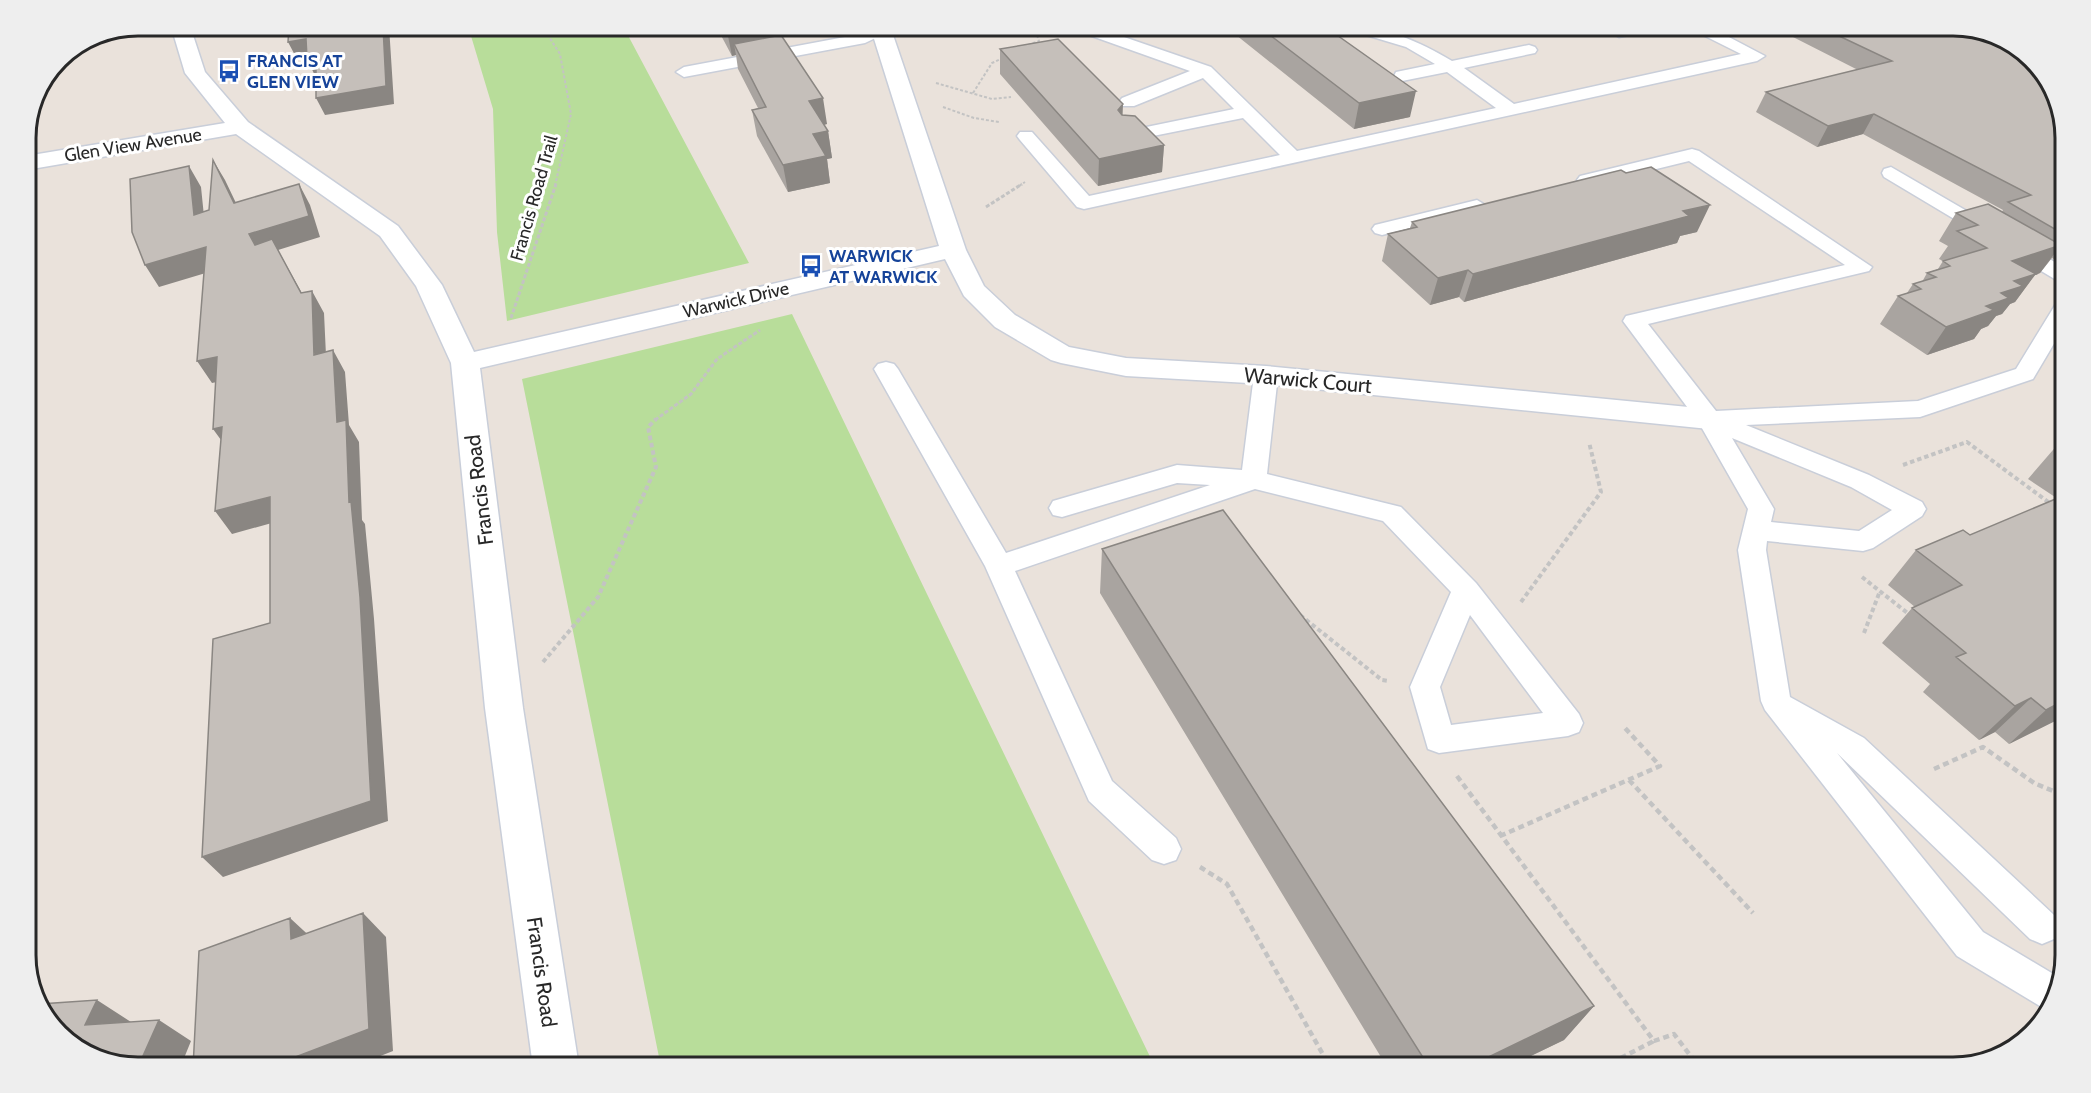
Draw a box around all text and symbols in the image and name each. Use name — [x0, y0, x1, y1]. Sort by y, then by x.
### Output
place label: FRANCIS AT GLEN VIEW — [247, 50, 343, 93]
bus stop icon: FRANCIS AT GLEN VIEW — [216, 58, 242, 84]
street label: Glen View Avenue — [63, 123, 203, 167]
street label: Francis Road Trail — [506, 132, 563, 263]
place label: WARWICK AT WARWICK — [829, 245, 938, 288]
bus stop icon: WARWICK AT WARWICK — [798, 253, 824, 279]
street label: Warwick Drive — [681, 277, 791, 323]
street label: Warwick Court — [1243, 362, 1373, 398]
street label: Francis Road — [460, 433, 498, 547]
street label: Francis Road — [522, 915, 562, 1029]

